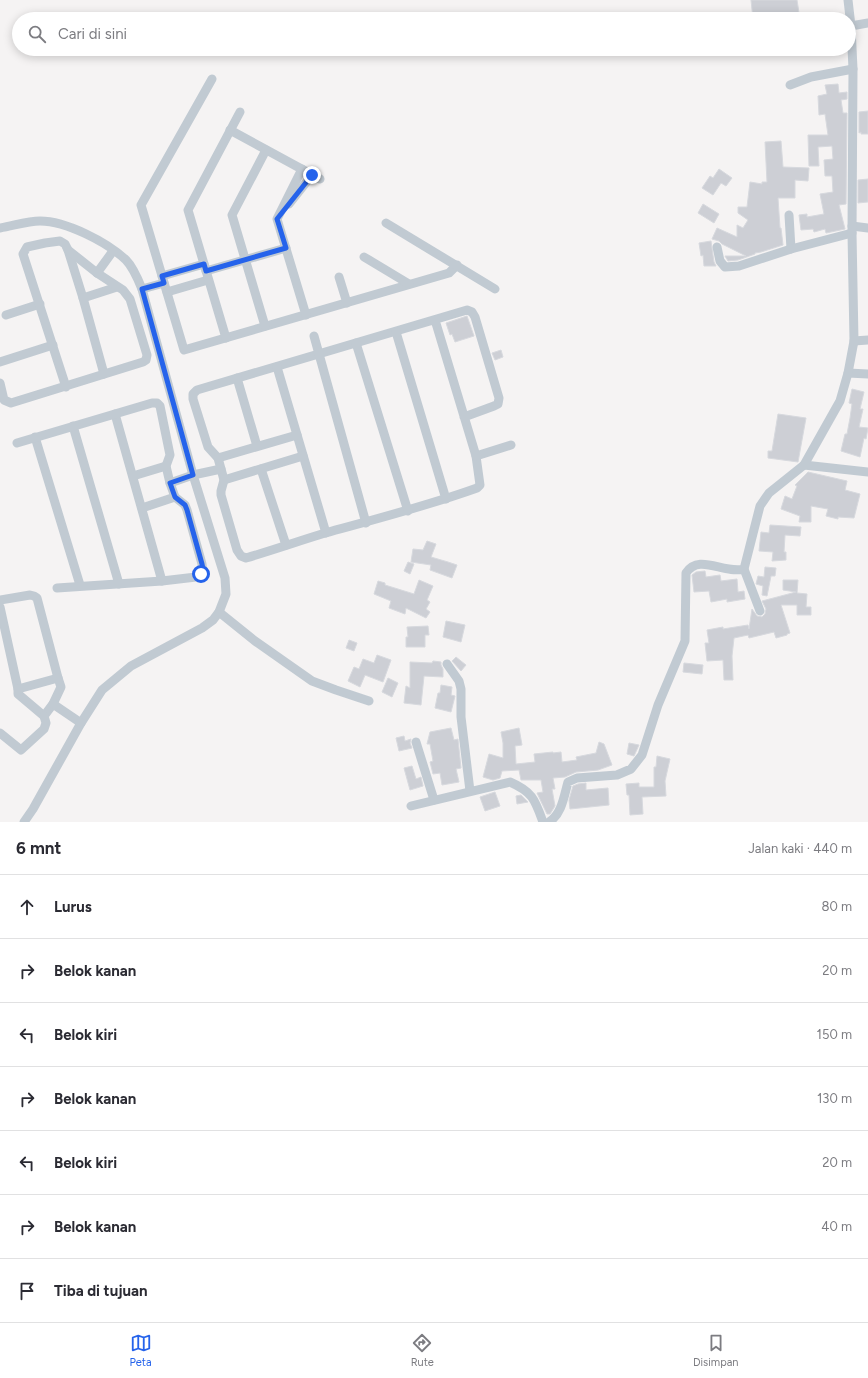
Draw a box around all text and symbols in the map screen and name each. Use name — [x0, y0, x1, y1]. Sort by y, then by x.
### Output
search box — [12, 12, 856, 56]
icon: search — [26, 23, 48, 45]
text: Cari di sini — [58, 25, 127, 43]
route end — [303, 166, 321, 184]
route start — [192, 565, 210, 583]
text: 6 mnt — [16, 838, 61, 858]
text: Jalan kaki · 440 m — [748, 841, 852, 856]
icon: ahead — [16, 896, 38, 918]
text: Lurus — [54, 898, 92, 916]
text: 80 m — [821, 899, 852, 914]
icon: right — [16, 960, 38, 982]
text: Belok kanan — [54, 962, 136, 980]
text: 20 m — [822, 963, 852, 978]
icon: left — [16, 1024, 38, 1046]
text: Belok kiri — [54, 1026, 117, 1044]
text: 150 m — [817, 1027, 852, 1042]
icon: right — [16, 1088, 38, 1110]
text: Belok kanan — [54, 1090, 136, 1108]
text: 130 m — [817, 1091, 852, 1106]
icon: left — [16, 1152, 38, 1174]
text: Belok kiri — [54, 1154, 117, 1172]
text: 20 m — [822, 1155, 852, 1170]
icon: right — [16, 1216, 38, 1238]
text: Belok kanan — [54, 1218, 136, 1236]
text: 40 m — [821, 1219, 852, 1234]
icon: arrive — [16, 1280, 38, 1302]
text: Tiba di tujuan — [54, 1282, 148, 1300]
tab: Peta — [130, 1332, 152, 1369]
tab: Rute — [411, 1332, 434, 1369]
tab: Disimpan — [693, 1332, 738, 1369]

